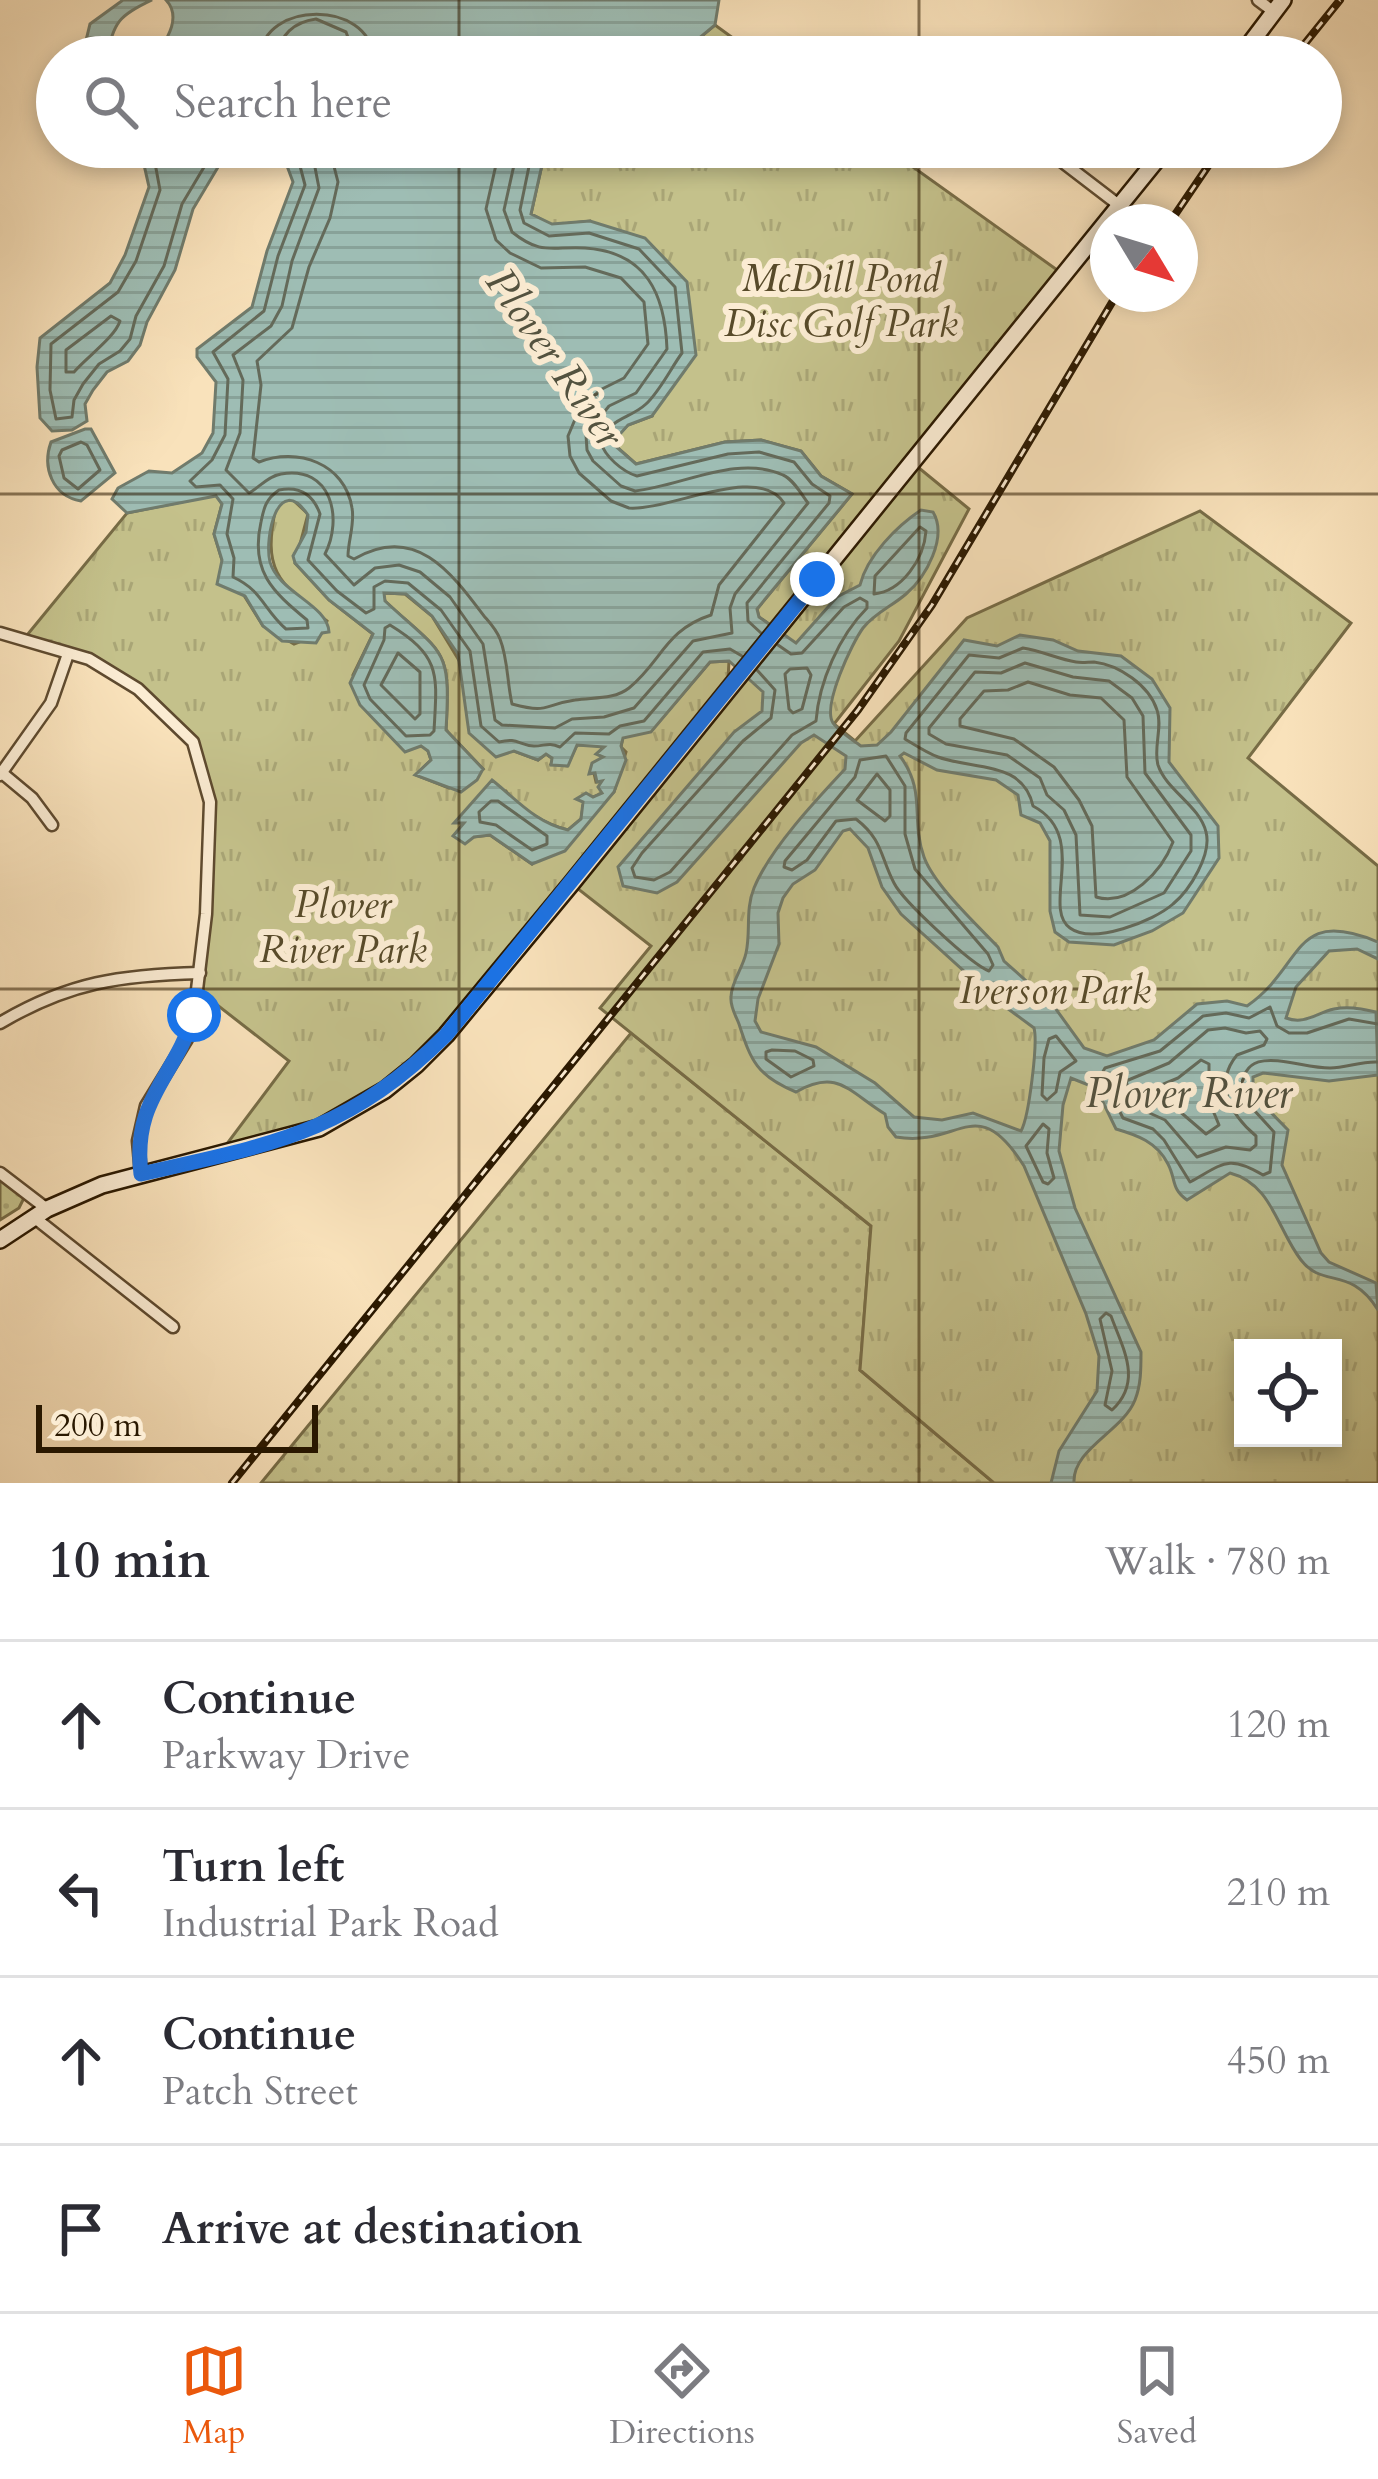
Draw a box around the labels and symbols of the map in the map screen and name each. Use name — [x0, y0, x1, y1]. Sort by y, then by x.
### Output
north arrow — [1090, 204, 1198, 312]
park label: McDill Pond Disc Golf Park — [724, 252, 958, 350]
water label: Plover River — [472, 257, 638, 460]
route end — [790, 552, 844, 606]
park label: Plover River Park — [259, 878, 427, 976]
park label: Iverson Park — [959, 964, 1151, 1017]
route start — [167, 988, 221, 1042]
water label: Plover River — [1086, 1065, 1294, 1122]
scale bar — [36, 1399, 318, 1452]

